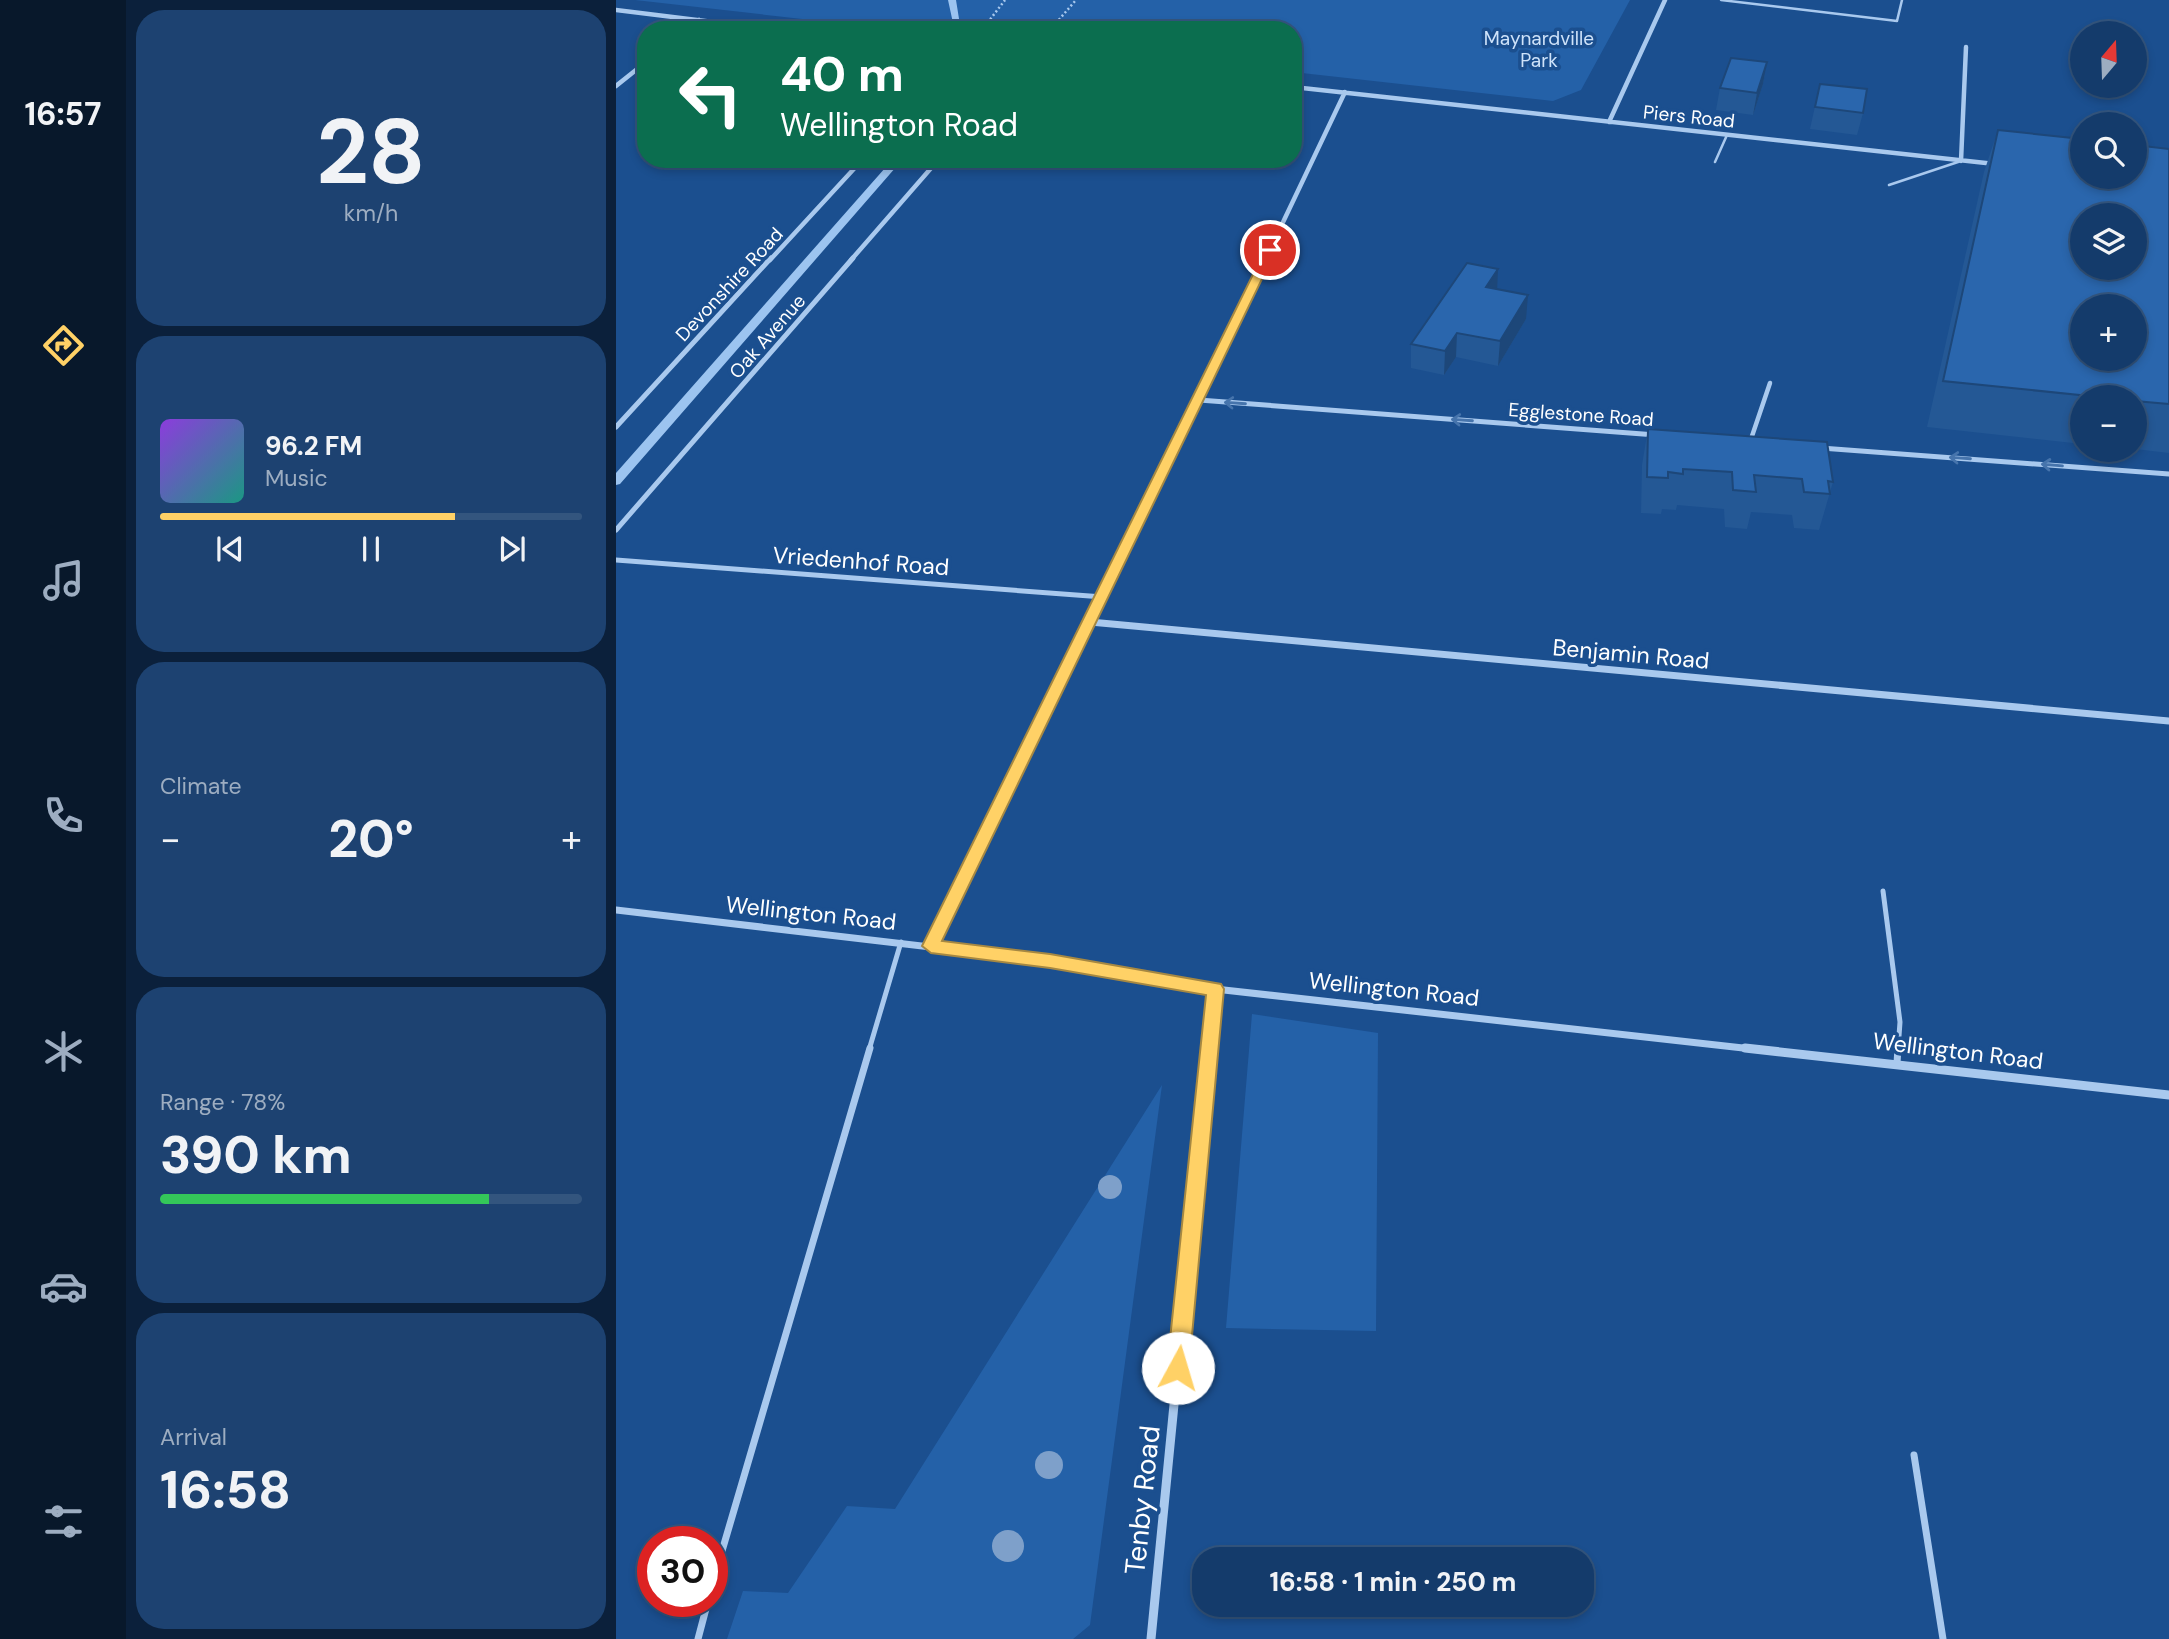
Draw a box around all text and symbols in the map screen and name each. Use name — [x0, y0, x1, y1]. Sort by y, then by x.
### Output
north arrow — [2070, 21, 2147, 98]
map controls — [2070, 21, 2147, 462]
park label: Maynardville Park — [1484, 26, 1594, 73]
text: 40 m — [780, 42, 904, 106]
icon: left — [665, 49, 756, 140]
text: 16:57 — [25, 93, 101, 135]
text: 28 — [316, 93, 426, 211]
street label: Piers Road — [1642, 99, 1736, 134]
text: Wellington Road — [780, 104, 1018, 146]
button: search — [2070, 112, 2147, 189]
text: km/h — [344, 198, 398, 228]
button: layers — [2070, 203, 2147, 280]
pin — [1240, 220, 1300, 280]
street label: Devonshire Road — [670, 222, 789, 347]
icon: arrive — [1251, 231, 1289, 269]
street label: Oak Avenue — [724, 289, 811, 384]
button: + — [2070, 294, 2147, 371]
icon: directions — [39, 321, 88, 370]
button: − — [2070, 385, 2147, 462]
one-way arrow — [1225, 396, 1247, 409]
street label: Egglestone Road — [1508, 397, 1654, 432]
one-way arrow — [1451, 413, 1474, 426]
text: 96.2 FM — [265, 429, 362, 463]
one-way arrow — [1949, 451, 1972, 464]
one-way arrow — [2041, 458, 2064, 471]
text: Music — [265, 463, 328, 493]
icon: previous — [211, 530, 249, 568]
icon: pause — [352, 530, 390, 568]
icon: next — [493, 530, 531, 568]
street label: Vriedenhof Road — [772, 540, 950, 582]
icon: music — [39, 556, 88, 605]
street label: Benjamin Road — [1551, 632, 1711, 676]
text: Climate — [160, 771, 242, 801]
icon: phone — [39, 791, 88, 840]
text: 20° — [328, 805, 414, 873]
text: − — [160, 814, 181, 864]
text: + — [561, 814, 582, 864]
street label: Wellington Road — [724, 889, 898, 937]
street label: Wellington Road — [1307, 965, 1481, 1013]
street label: Wellington Road — [1871, 1026, 2045, 1076]
icon: climate — [39, 1027, 88, 1076]
text: Range · 78% — [160, 1087, 285, 1117]
text: 390 km — [160, 1121, 352, 1189]
icon: car — [39, 1262, 88, 1311]
position arrow — [1141, 1331, 1215, 1405]
text: Arrival — [160, 1422, 227, 1452]
street label: Tenby Road — [1116, 1424, 1169, 1576]
text: 16:58 — [160, 1456, 291, 1524]
icon: filters — [39, 1497, 88, 1546]
speed limit sign: 30 — [637, 1526, 728, 1617]
text: 16:58 · 1 min · 250 m — [1270, 1565, 1516, 1599]

